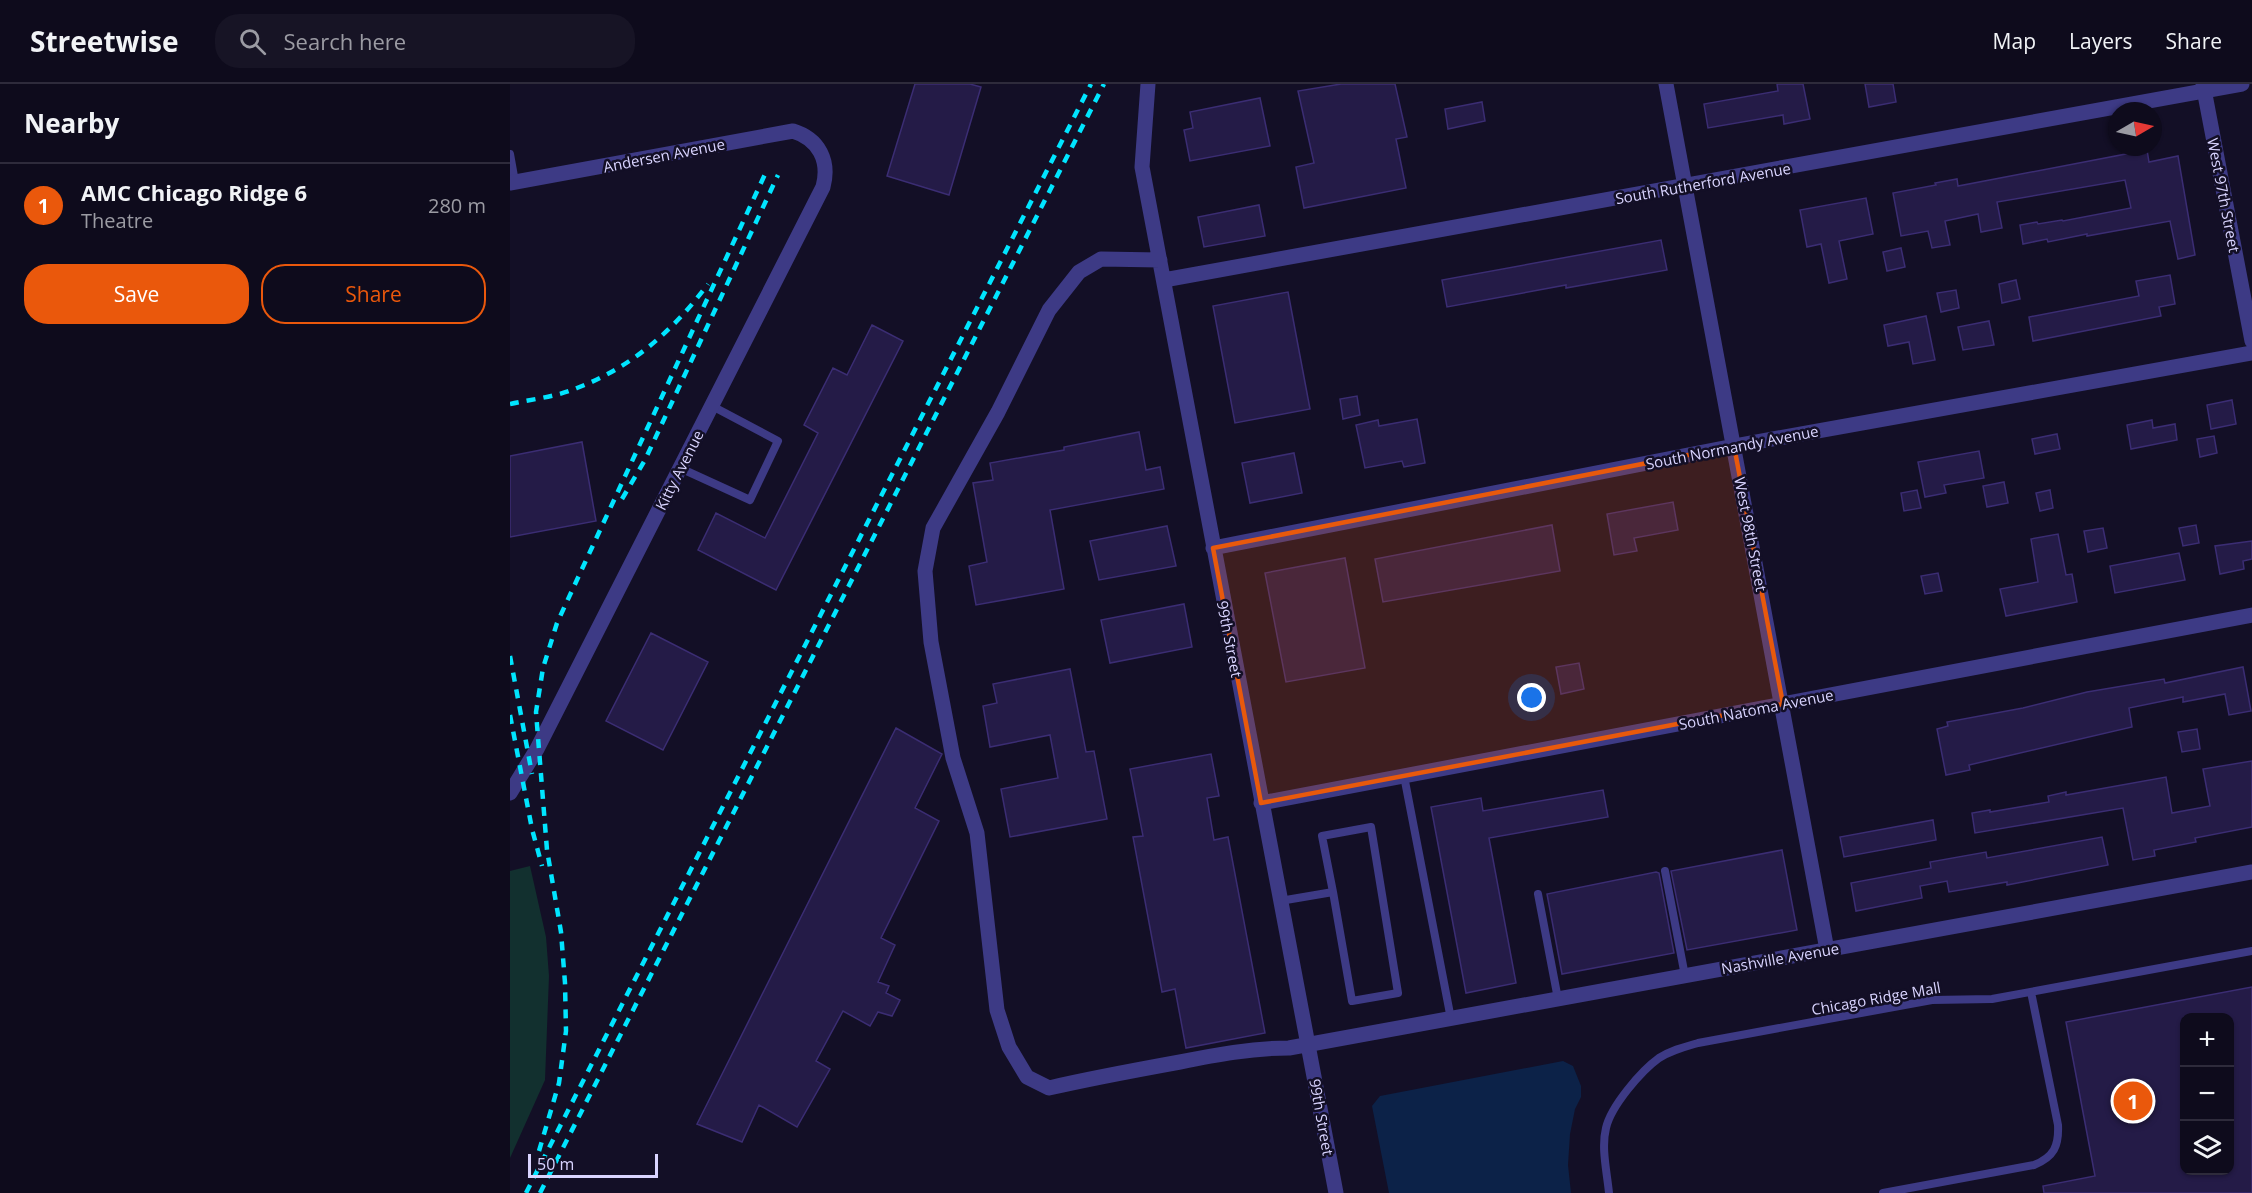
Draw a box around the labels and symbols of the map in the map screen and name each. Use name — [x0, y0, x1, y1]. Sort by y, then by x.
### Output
north arrow — [2108, 102, 2162, 156]
street label: Andersen Avenue — [602, 133, 726, 177]
street label: West 97th Street — [2203, 136, 2245, 254]
street label: South Rutherford Avenue — [1614, 158, 1792, 208]
street label: South Normandy Avenue — [1644, 420, 1820, 474]
street label: Kitty Avenue — [650, 427, 708, 513]
street label: West 98th Street — [1730, 475, 1772, 593]
street label: 99th Street — [1213, 599, 1247, 679]
your location — [1517, 683, 1546, 712]
street label: South Natoma Avenue — [1677, 684, 1835, 734]
street label: Nashville Avenue — [1719, 938, 1841, 978]
street label: Chicago Ridge Mall — [1810, 977, 1942, 1019]
street label: 99th Street — [1305, 1077, 1339, 1157]
pin: 1 — [2114, 1078, 2152, 1124]
scale bar — [528, 1151, 658, 1178]

